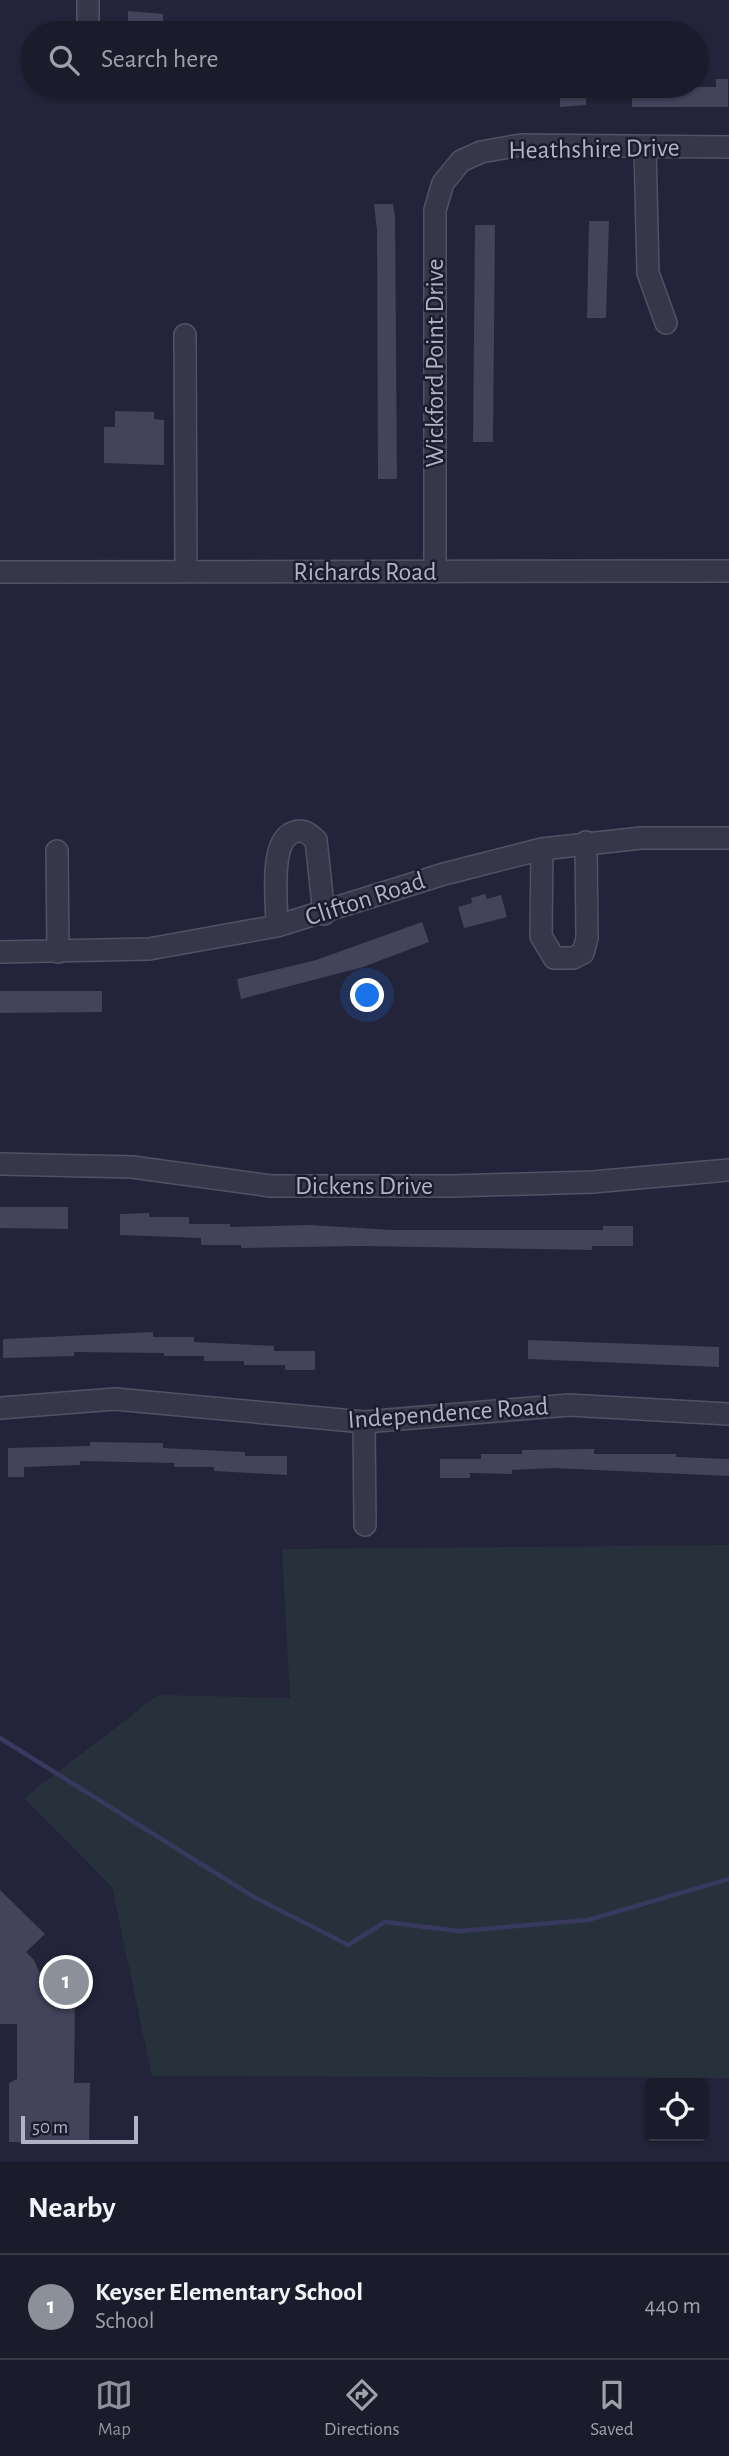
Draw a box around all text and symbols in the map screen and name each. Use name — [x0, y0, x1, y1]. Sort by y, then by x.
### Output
search box — [21, 21, 708, 98]
icon: search — [45, 41, 83, 79]
text: Search here — [101, 46, 219, 72]
street label: Heathshire Drive — [508, 135, 680, 163]
street label: Wickford Point Drive — [422, 259, 448, 468]
street label: Richards Road — [293, 559, 437, 585]
street label: Clifton Road — [302, 867, 428, 931]
your location — [350, 978, 384, 1012]
street label: Dickens Drive — [295, 1173, 433, 1199]
street label: Independence Road — [347, 1393, 549, 1433]
pin: 1 — [43, 1956, 89, 2008]
map controls — [645, 2078, 708, 2141]
button: locate — [645, 2078, 708, 2141]
scale bar — [21, 2113, 138, 2145]
text: 50 m — [32, 2118, 68, 2137]
text: Nearby — [28, 2193, 116, 2223]
text: Keyser Elementary School — [95, 2279, 363, 2305]
text: 1 — [47, 2295, 55, 2318]
text: 440 m — [645, 2295, 701, 2318]
text: School — [95, 2310, 154, 2333]
tab: Map — [95, 2376, 133, 2441]
tab: Directions — [324, 2376, 400, 2441]
tab: Saved — [590, 2376, 634, 2441]

